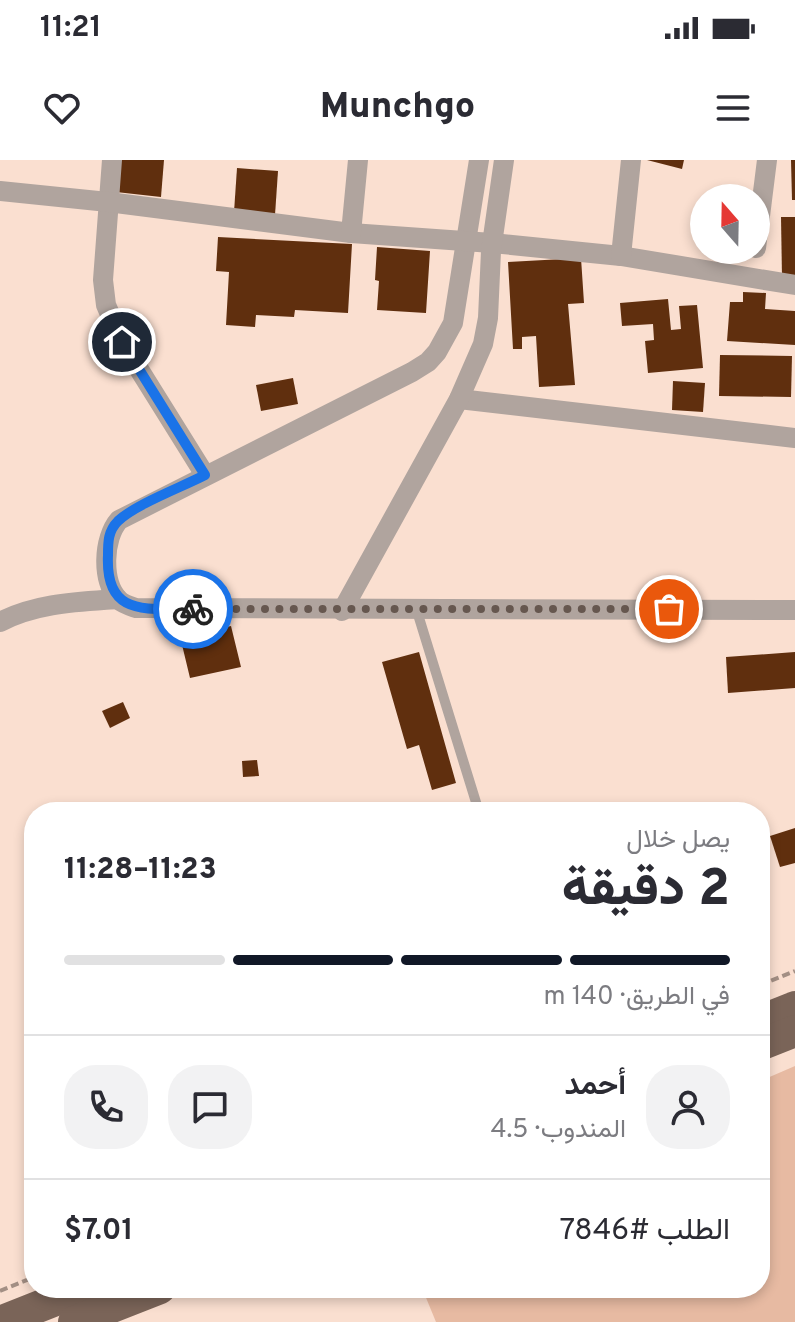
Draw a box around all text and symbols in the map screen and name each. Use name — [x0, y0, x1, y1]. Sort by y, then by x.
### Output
text: 11:21 — [40, 10, 102, 47]
text: Munchgo — [320, 85, 475, 131]
icon: heart — [40, 86, 84, 130]
icon: menu — [711, 86, 755, 130]
north arrow — [690, 184, 770, 264]
map controls — [690, 184, 770, 264]
pin — [88, 308, 156, 376]
icon: home — [100, 320, 144, 364]
courier — [153, 569, 233, 649]
pin — [635, 575, 703, 643]
icon: bike — [171, 587, 215, 631]
icon: bag — [647, 587, 691, 631]
text: يصل خلال — [626, 824, 730, 857]
text: 11:23–11:28 — [64, 852, 217, 889]
text: 2 دقيقة — [562, 858, 730, 924]
text: في الطريق · 140 m — [543, 981, 730, 1014]
button: phone — [64, 1065, 148, 1149]
button: chat — [168, 1065, 252, 1149]
button: person — [646, 1065, 730, 1149]
text: أحمد — [564, 1068, 626, 1105]
text: المندوب · 4.5 — [490, 1114, 626, 1147]
text: $7.01 — [64, 1213, 133, 1250]
text: الطلب #7846 — [560, 1213, 730, 1250]

